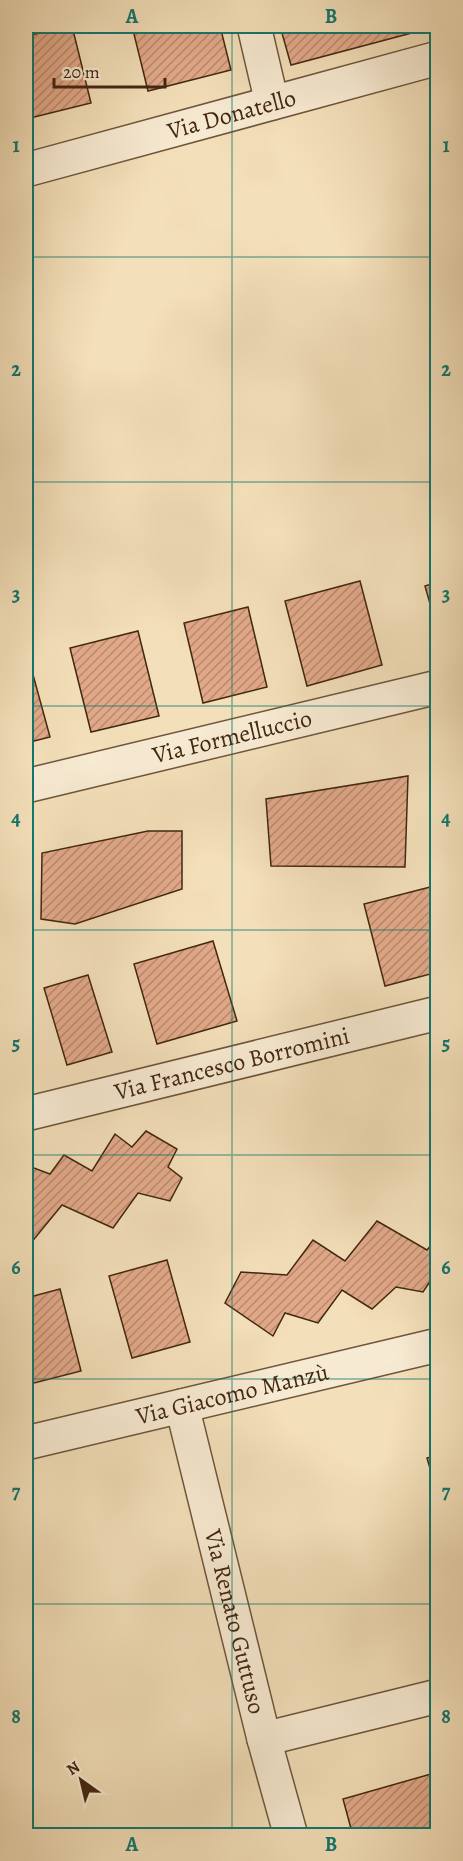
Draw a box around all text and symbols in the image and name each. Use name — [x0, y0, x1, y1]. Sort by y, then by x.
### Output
text: A — [125, 3, 139, 30]
text: B — [325, 3, 337, 30]
scale bar — [54, 51, 165, 89]
text: 20 m — [63, 60, 100, 84]
street label: Via Donatello — [163, 81, 299, 147]
text: 1 — [12, 132, 20, 159]
text: 1 — [442, 132, 450, 159]
text: 2 — [11, 356, 21, 383]
text: 2 — [441, 356, 451, 383]
text: 3 — [12, 581, 20, 608]
text: 3 — [442, 581, 450, 608]
street label: Via Formelluccio — [148, 702, 315, 771]
text: 4 — [11, 805, 21, 832]
text: 4 — [441, 805, 451, 832]
street label: Via Francesco Borromini — [110, 1019, 353, 1108]
text: 5 — [12, 1030, 20, 1057]
text: 5 — [442, 1030, 450, 1057]
text: 6 — [11, 1254, 21, 1281]
text: 6 — [441, 1254, 451, 1281]
street label: Via Giacomo Manzù — [132, 1356, 332, 1433]
text: 7 — [12, 1478, 21, 1505]
text: 7 — [442, 1478, 451, 1505]
street label: Via Renato Guttuso — [197, 1525, 273, 1717]
text: 8 — [11, 1703, 21, 1730]
text: 8 — [441, 1703, 451, 1730]
north arrow — [51, 1750, 111, 1810]
text: N — [62, 1756, 84, 1781]
text: A — [125, 1831, 139, 1858]
text: B — [325, 1831, 337, 1858]

